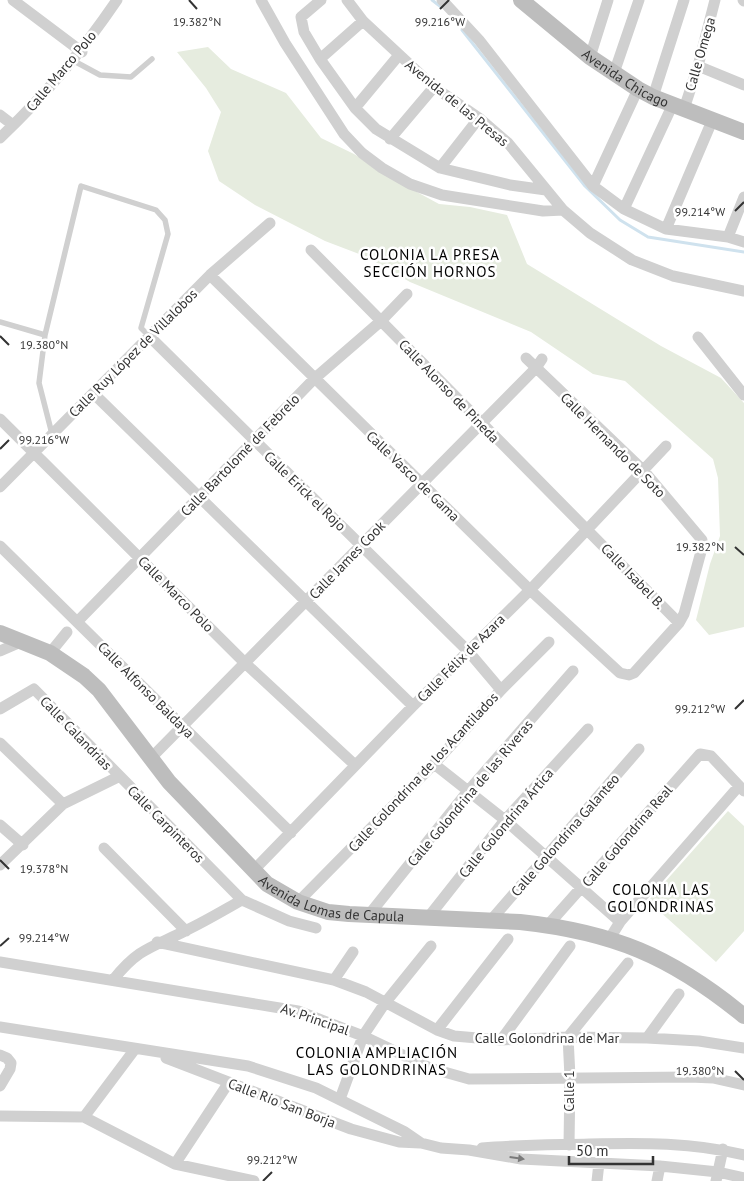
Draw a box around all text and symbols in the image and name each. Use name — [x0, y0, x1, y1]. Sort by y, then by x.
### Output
text: 19.382°N — [173, 14, 221, 29]
text: 99.216°W — [415, 14, 465, 29]
street label: Calle Omega — [681, 15, 719, 93]
street label: Calle Marco Polo — [22, 27, 100, 115]
street label: Avenida Chicago — [578, 45, 671, 111]
street label: Avenida de las Presas — [402, 56, 512, 150]
text: 99.214°W — [675, 204, 725, 219]
district label: COLONIA LA PRESA SECCIÓN HORNOS — [360, 245, 500, 281]
street label: Calle Ruy López de Villalobos — [65, 285, 201, 421]
street label: Calle Alonso de Pineda — [395, 335, 503, 447]
text: 19.380°N — [20, 337, 68, 352]
street label: Calle Hernando de Soto — [557, 389, 669, 501]
street label: Calle Bartolomé de Febrelo — [177, 390, 303, 520]
street label: Calle Vasco de Gama — [363, 427, 463, 525]
text: 99.216°W — [19, 432, 69, 447]
street label: Calle Erick el Rojo — [260, 447, 350, 535]
street label: Calle James Cook — [305, 517, 389, 603]
street label: Calle Isabel B. — [597, 539, 669, 613]
text: 19.382°N — [676, 539, 724, 554]
street label: Calle Marco Polo — [134, 552, 218, 636]
street label: Calle Félix de Azara — [413, 610, 509, 706]
street label: Calle Alfonso Baldaya — [94, 638, 198, 742]
street label: Calle Golondrina de los Acantilados — [344, 688, 502, 856]
street label: Calle Calandrias — [36, 692, 116, 774]
text: 99.212°W — [675, 701, 725, 716]
street label: Calle Golondrina de las Riveras — [403, 716, 537, 870]
street label: Calle Golondrina Ártica — [455, 764, 557, 882]
street label: Calle Golondrina Galanteo — [507, 770, 623, 900]
street label: Calle Golondrina Real — [578, 781, 676, 891]
street label: Calle Carpinteros — [124, 782, 209, 867]
text: 19.378°N — [20, 861, 68, 876]
street label: Avenida Lomas de Capula — [255, 872, 405, 926]
district label: COLONIA LAS GOLONDRINAS — [607, 880, 715, 916]
text: 99.214°W — [19, 930, 69, 945]
street label: Av. Principal — [278, 999, 352, 1039]
street label: Calle Golondrina de Mar — [475, 1029, 620, 1047]
district label: COLONIA AMPLIACIÓN LAS GOLONDRINAS — [296, 1043, 458, 1079]
text: 19.380°N — [676, 1063, 724, 1078]
street label: Calle 1 — [560, 1070, 578, 1112]
street label: Calle Río San Borja — [226, 1074, 338, 1132]
scale bar — [569, 1134, 653, 1166]
text: 50 m — [576, 1141, 609, 1160]
text: 99.212°W — [247, 1152, 297, 1167]
one-way arrow — [510, 1154, 526, 1162]

